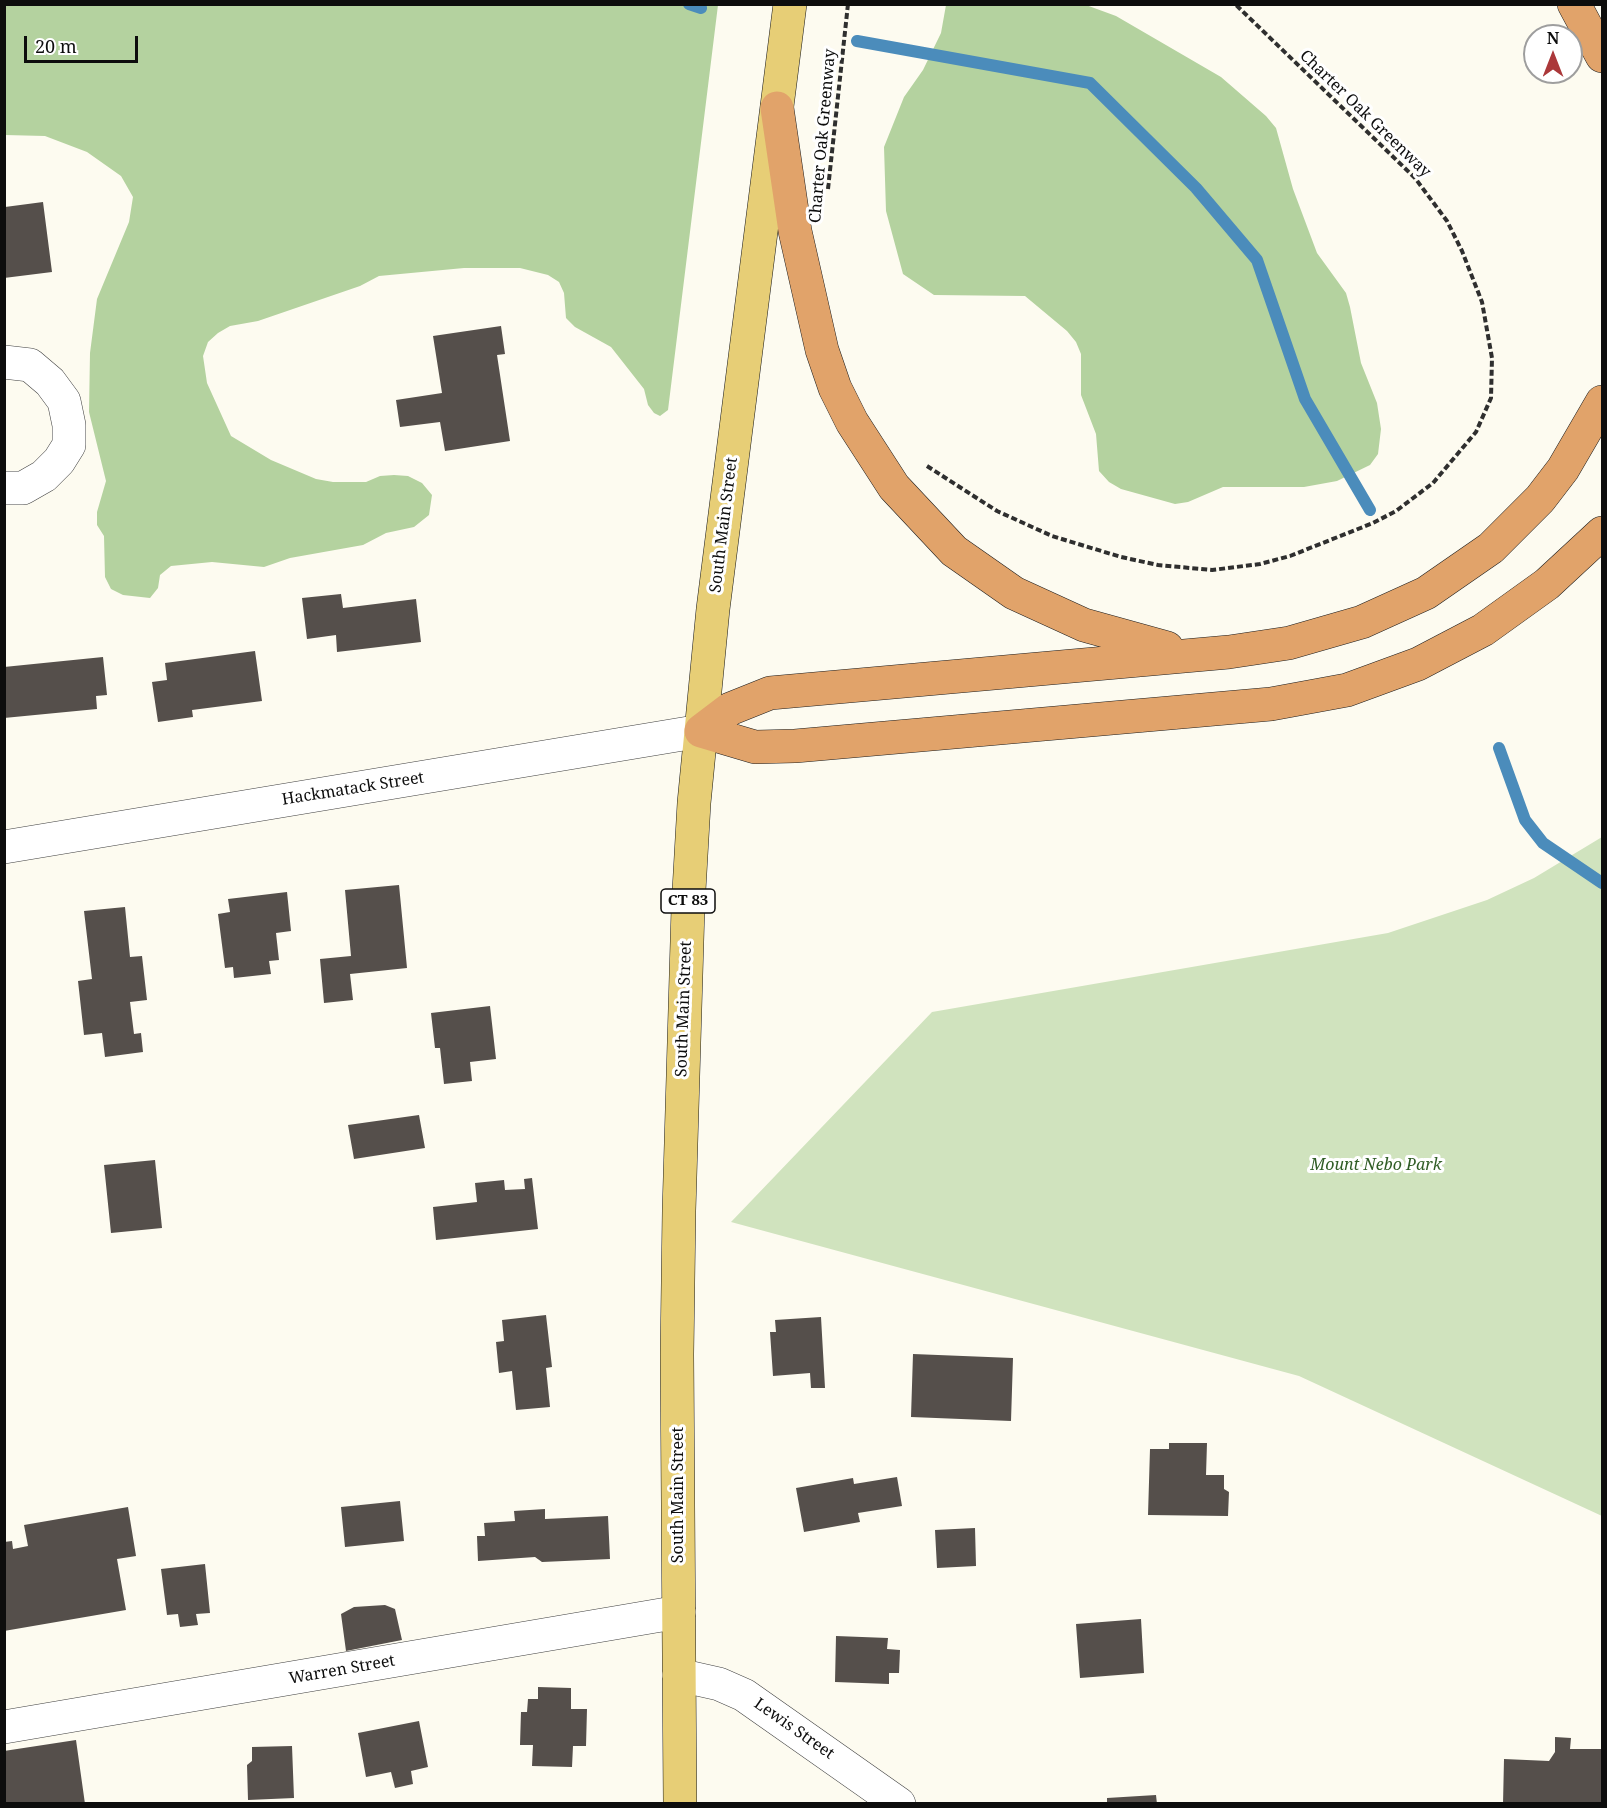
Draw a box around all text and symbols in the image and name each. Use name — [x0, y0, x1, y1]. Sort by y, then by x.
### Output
scale bar — [27, 24, 141, 62]
north arrow — [1523, 24, 1583, 84]
text: N — [1547, 27, 1559, 49]
text: 20 m — [35, 34, 77, 58]
street label: Charter Oak Greenway — [1295, 46, 1435, 182]
street label: Charter Oak Greenway — [806, 48, 840, 224]
street label: South Main Street — [706, 456, 742, 594]
street label: Hackmatack Street — [281, 768, 425, 810]
road number: CT 83 — [661, 889, 715, 913]
street label: South Main Street — [672, 941, 696, 1077]
park label: Mount Nebo Park — [1310, 1155, 1442, 1175]
street label: South Main Street — [668, 1427, 688, 1563]
street label: Warren Street — [287, 1651, 397, 1689]
street label: Lewis Street — [750, 1694, 838, 1764]

